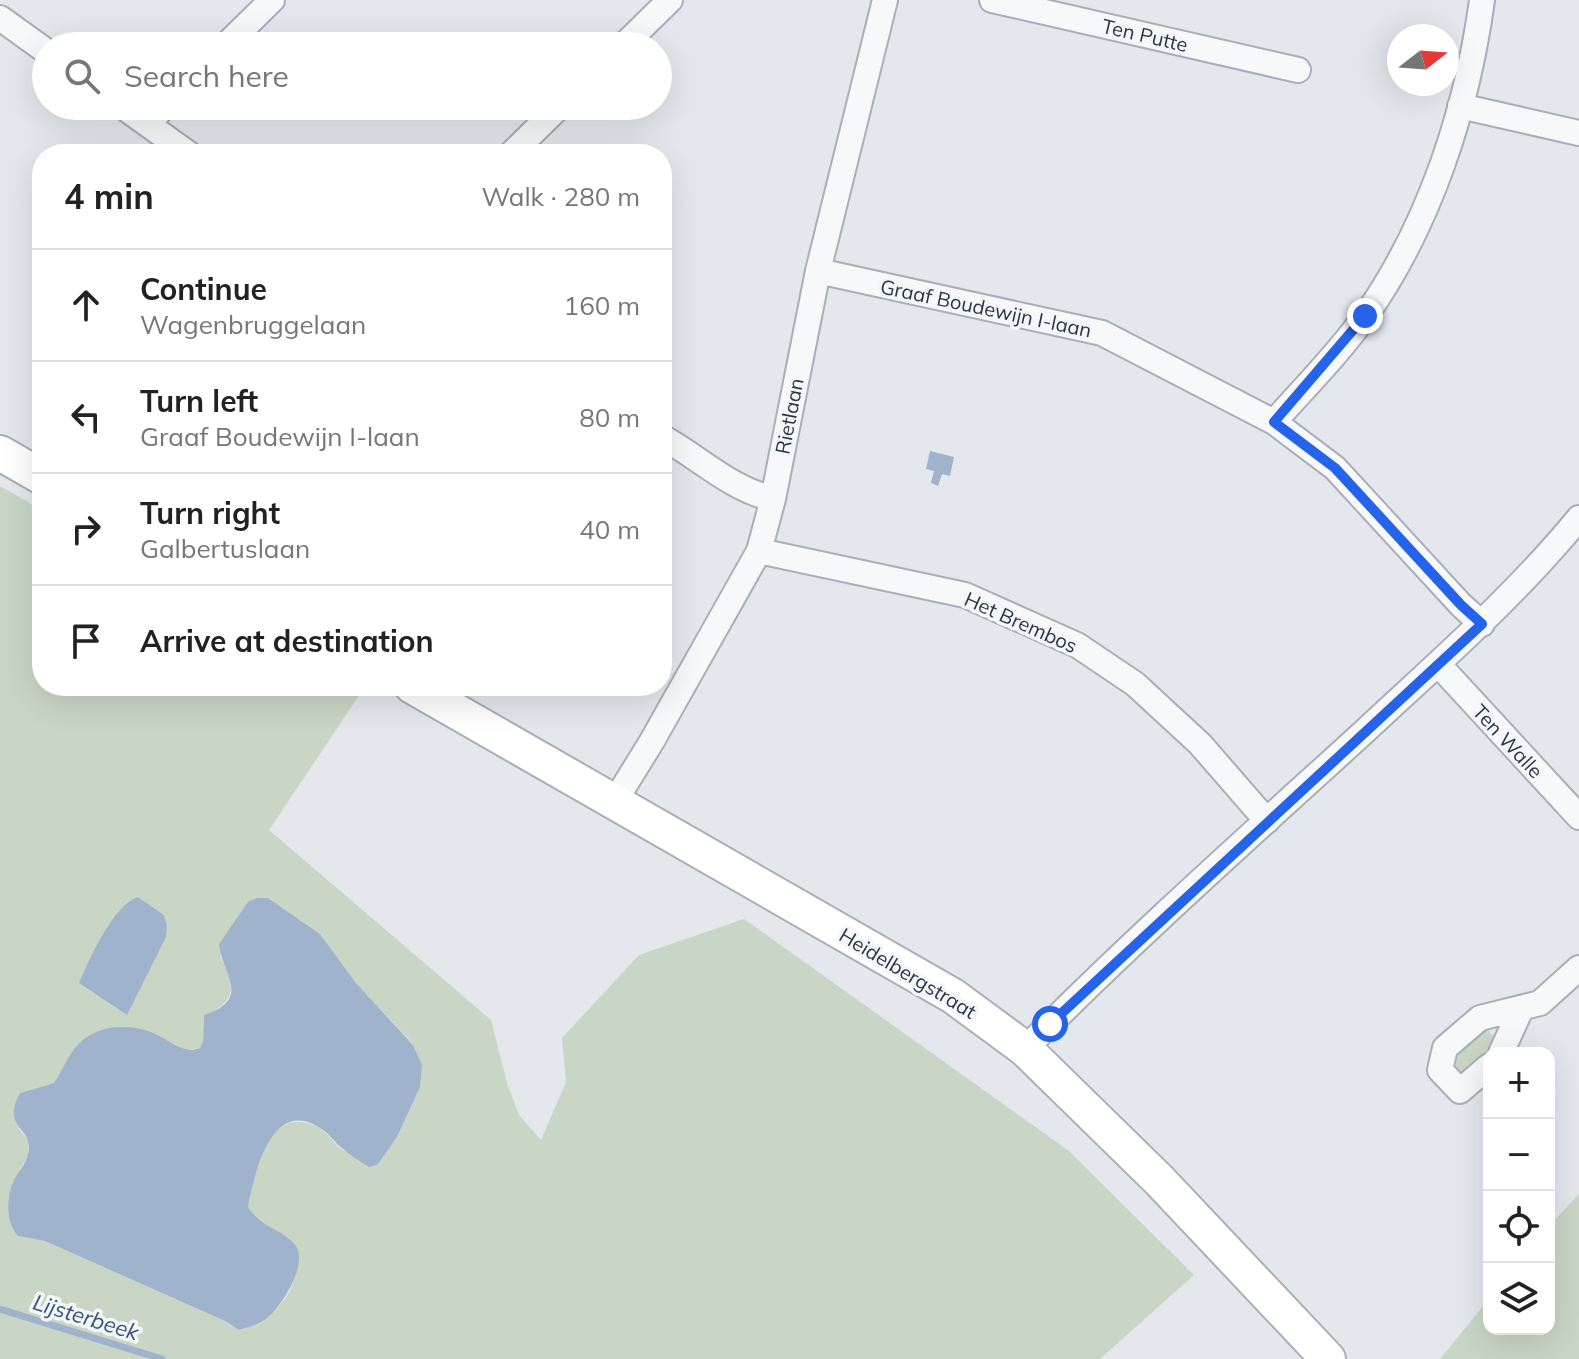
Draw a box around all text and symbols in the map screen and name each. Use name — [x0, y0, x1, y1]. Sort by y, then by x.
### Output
street label: Ten Putte — [1100, 13, 1190, 57]
north arrow — [1387, 24, 1459, 96]
search box — [32, 32, 672, 120]
icon: search — [60, 54, 104, 98]
text: Search here — [124, 57, 289, 95]
text: 4 min — [64, 175, 154, 218]
text: Walk · 280 m — [481, 180, 640, 213]
text: Continue — [140, 270, 267, 308]
street label: Graaf Boudewijn I-laan — [878, 273, 1094, 343]
icon: ahead — [64, 283, 108, 327]
text: 160 m — [564, 289, 640, 322]
route end — [1347, 298, 1383, 334]
text: Wagenbruggelaan — [140, 308, 366, 341]
street label: Rietlaan — [769, 376, 809, 456]
text: Turn left — [140, 382, 258, 420]
icon: left — [64, 395, 108, 439]
text: 80 m — [579, 401, 640, 434]
text: Graaf Boudewijn I-laan — [140, 420, 420, 453]
text: Turn right — [140, 494, 280, 532]
icon: right — [64, 507, 108, 551]
text: 40 m — [579, 513, 640, 546]
text: Galbertuslaan — [140, 532, 310, 565]
street label: Het Brembos — [961, 586, 1081, 658]
icon: arrive — [64, 619, 108, 663]
text: Arrive at destination — [140, 622, 434, 660]
street label: Ten Walle — [1468, 699, 1548, 783]
street label: Heidelbergstraat — [835, 922, 981, 1024]
route start — [1032, 1006, 1068, 1042]
map controls — [1483, 1047, 1555, 1335]
button: + — [1483, 1047, 1555, 1119]
button: − — [1483, 1119, 1555, 1191]
button: locate — [1483, 1191, 1555, 1263]
button: layers — [1483, 1263, 1555, 1335]
water label: Lijsterbeek — [30, 1288, 143, 1347]

